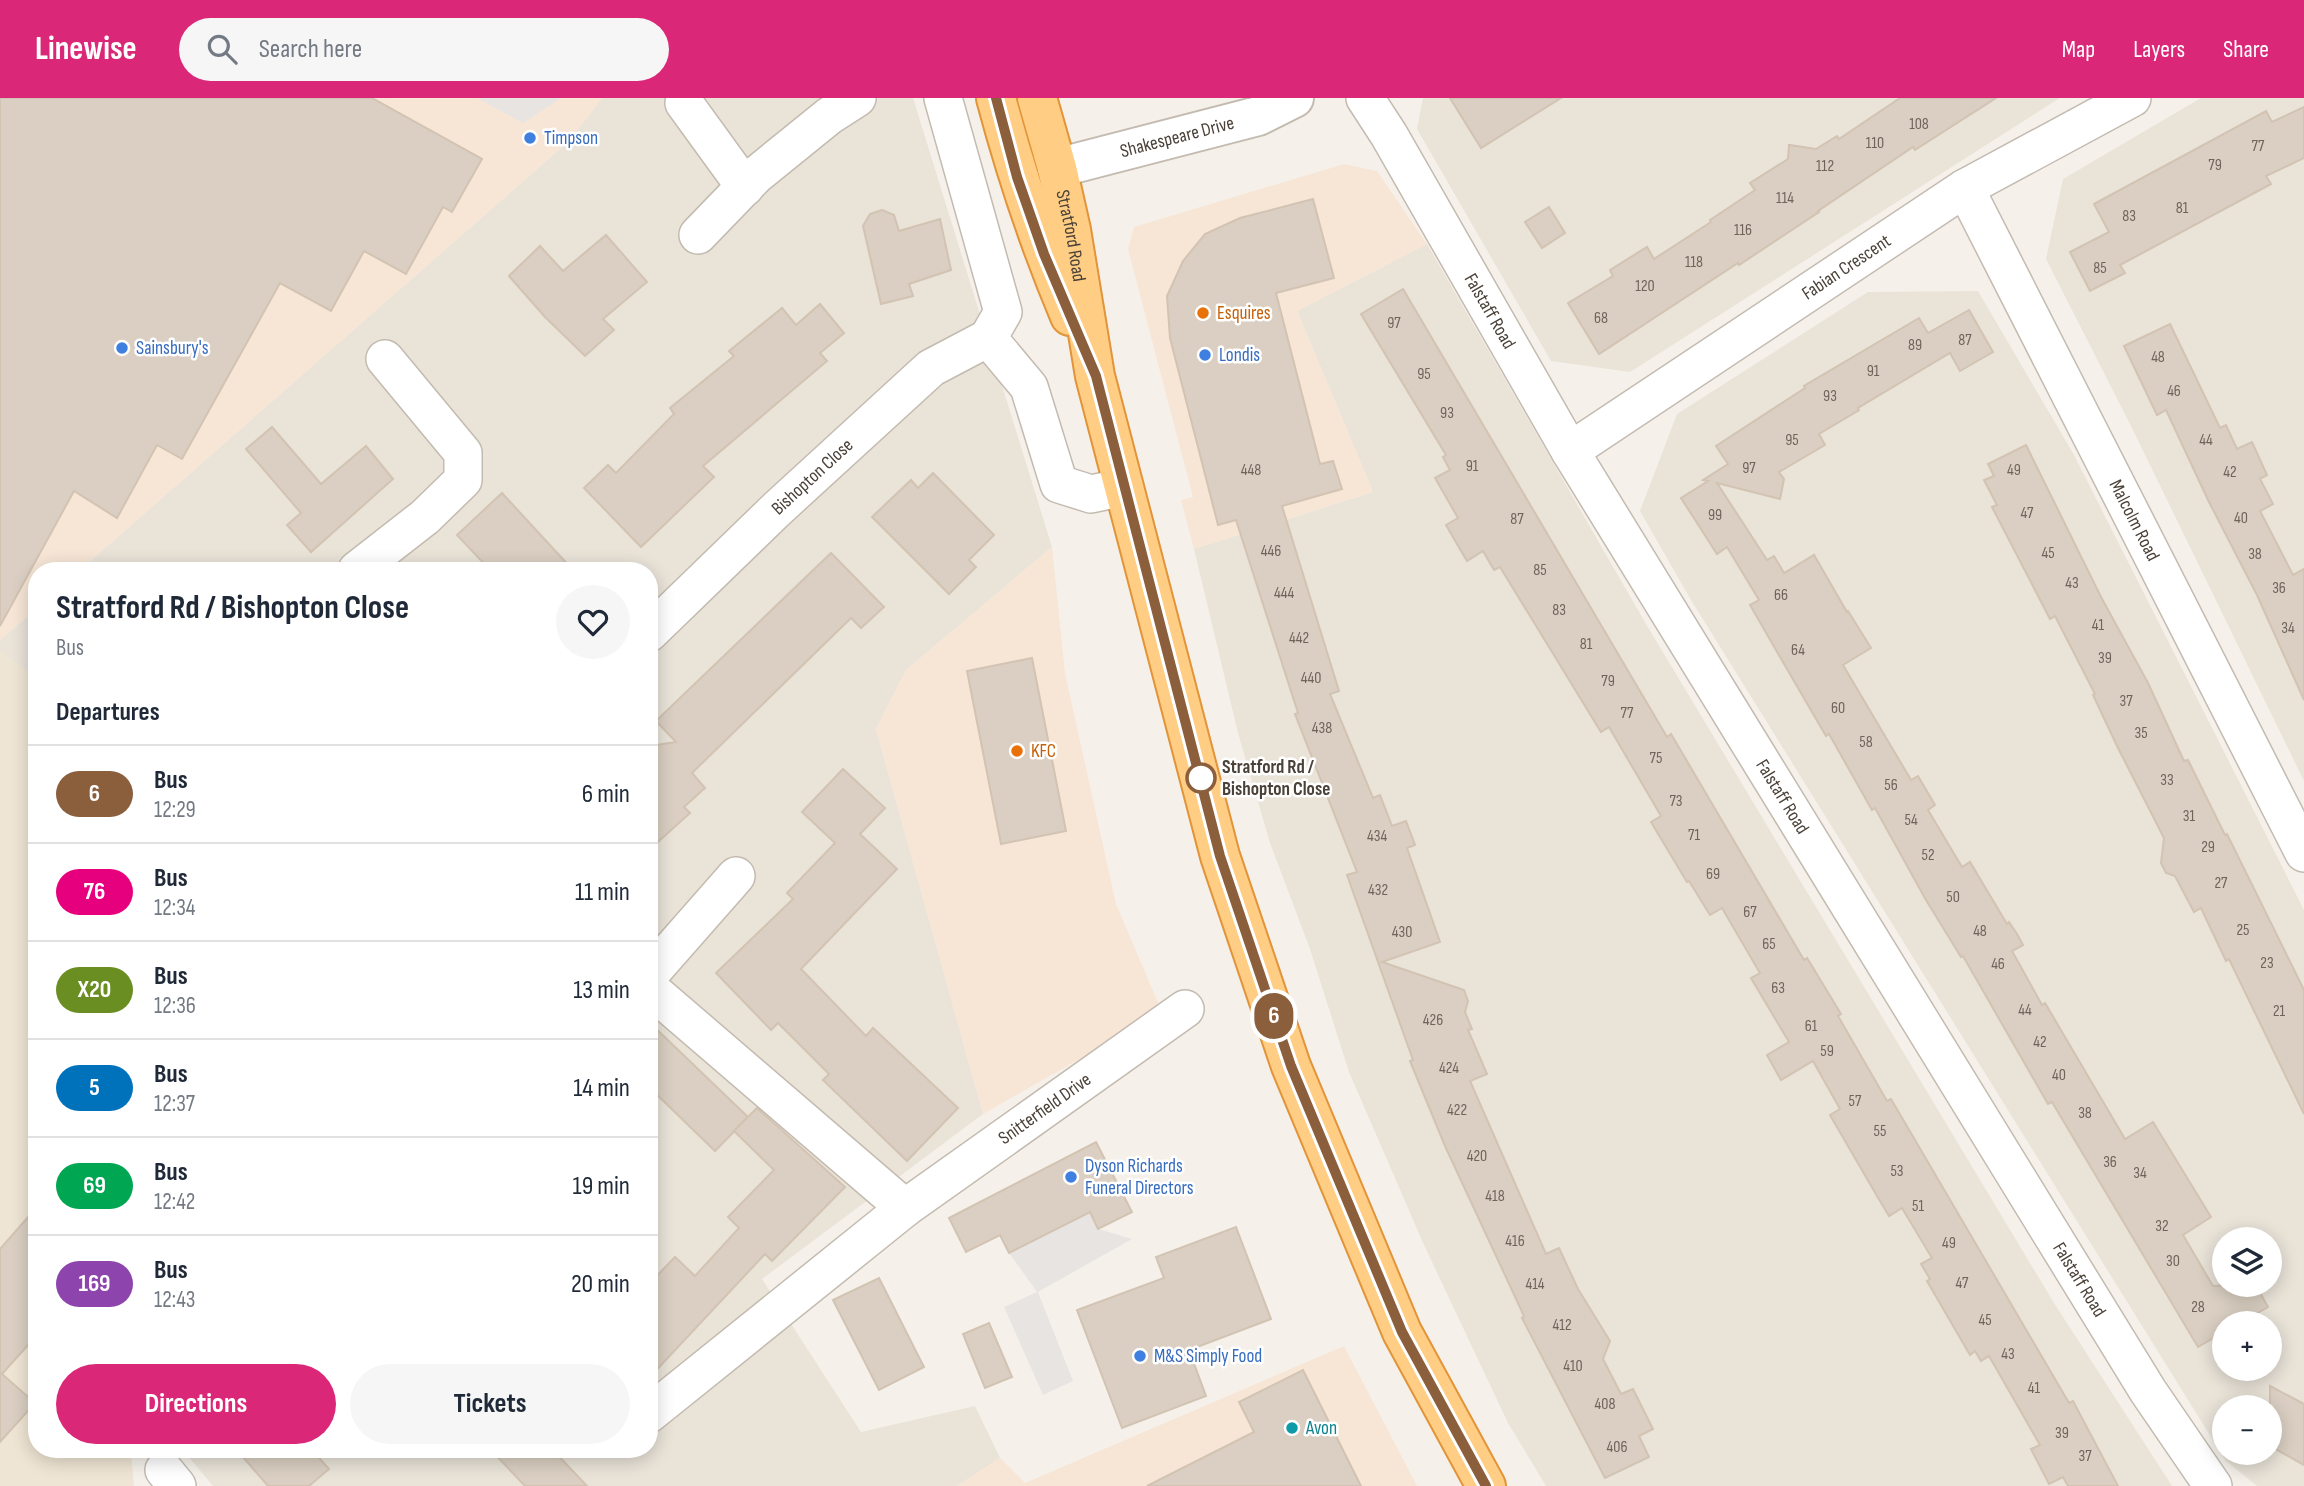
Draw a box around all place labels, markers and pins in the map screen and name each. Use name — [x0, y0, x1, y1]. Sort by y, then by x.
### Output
place label: Timpson — [544, 127, 598, 150]
marker: Timpson — [522, 130, 538, 146]
place label: Esquires — [1217, 302, 1271, 325]
marker: Esquires — [1195, 305, 1211, 321]
place label: Sainsbury's — [136, 337, 209, 360]
marker: Sainsbury's — [114, 340, 130, 356]
place label: Londis — [1219, 344, 1260, 367]
marker: Londis — [1197, 347, 1213, 363]
place label: KFC — [1031, 740, 1056, 763]
marker: KFC — [1009, 743, 1025, 759]
place label: Stratford Rd / Bishopton Close — [1222, 756, 1330, 801]
marker: Stratford Rd / Bishopton Close — [1186, 763, 1216, 793]
place label: Dyson Richards Funeral Directors — [1085, 1155, 1194, 1200]
marker: Dyson Richards Funeral Directors — [1063, 1169, 1079, 1185]
place label: M&S Simply Food — [1154, 1345, 1262, 1368]
marker: M&S Simply Food — [1132, 1348, 1148, 1364]
place label: Avon — [1305, 1417, 1337, 1440]
marker: Avon — [1284, 1420, 1300, 1436]

